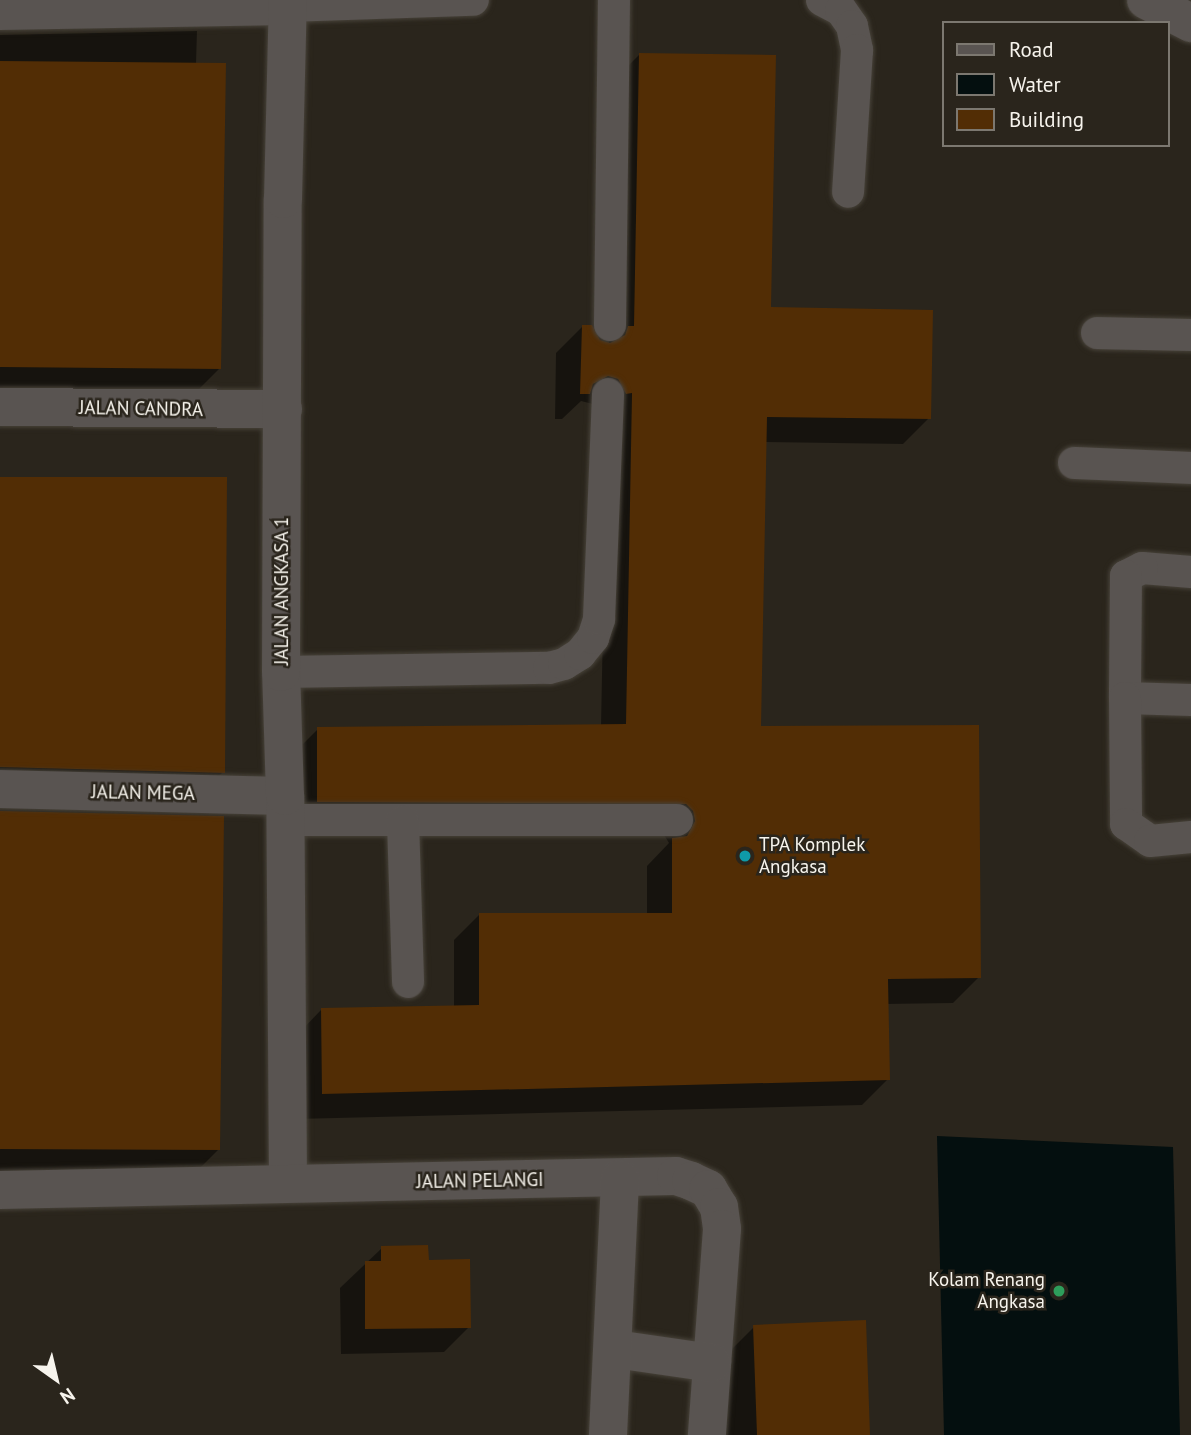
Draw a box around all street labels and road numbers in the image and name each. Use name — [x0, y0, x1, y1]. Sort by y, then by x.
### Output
street label: JALAN CANDRA — [79, 397, 203, 421]
street label: JALAN ANGKASA 1 — [271, 516, 293, 666]
street label: JALAN MEGA — [91, 781, 195, 805]
street label: JALAN PELANGI — [416, 1168, 544, 1194]

